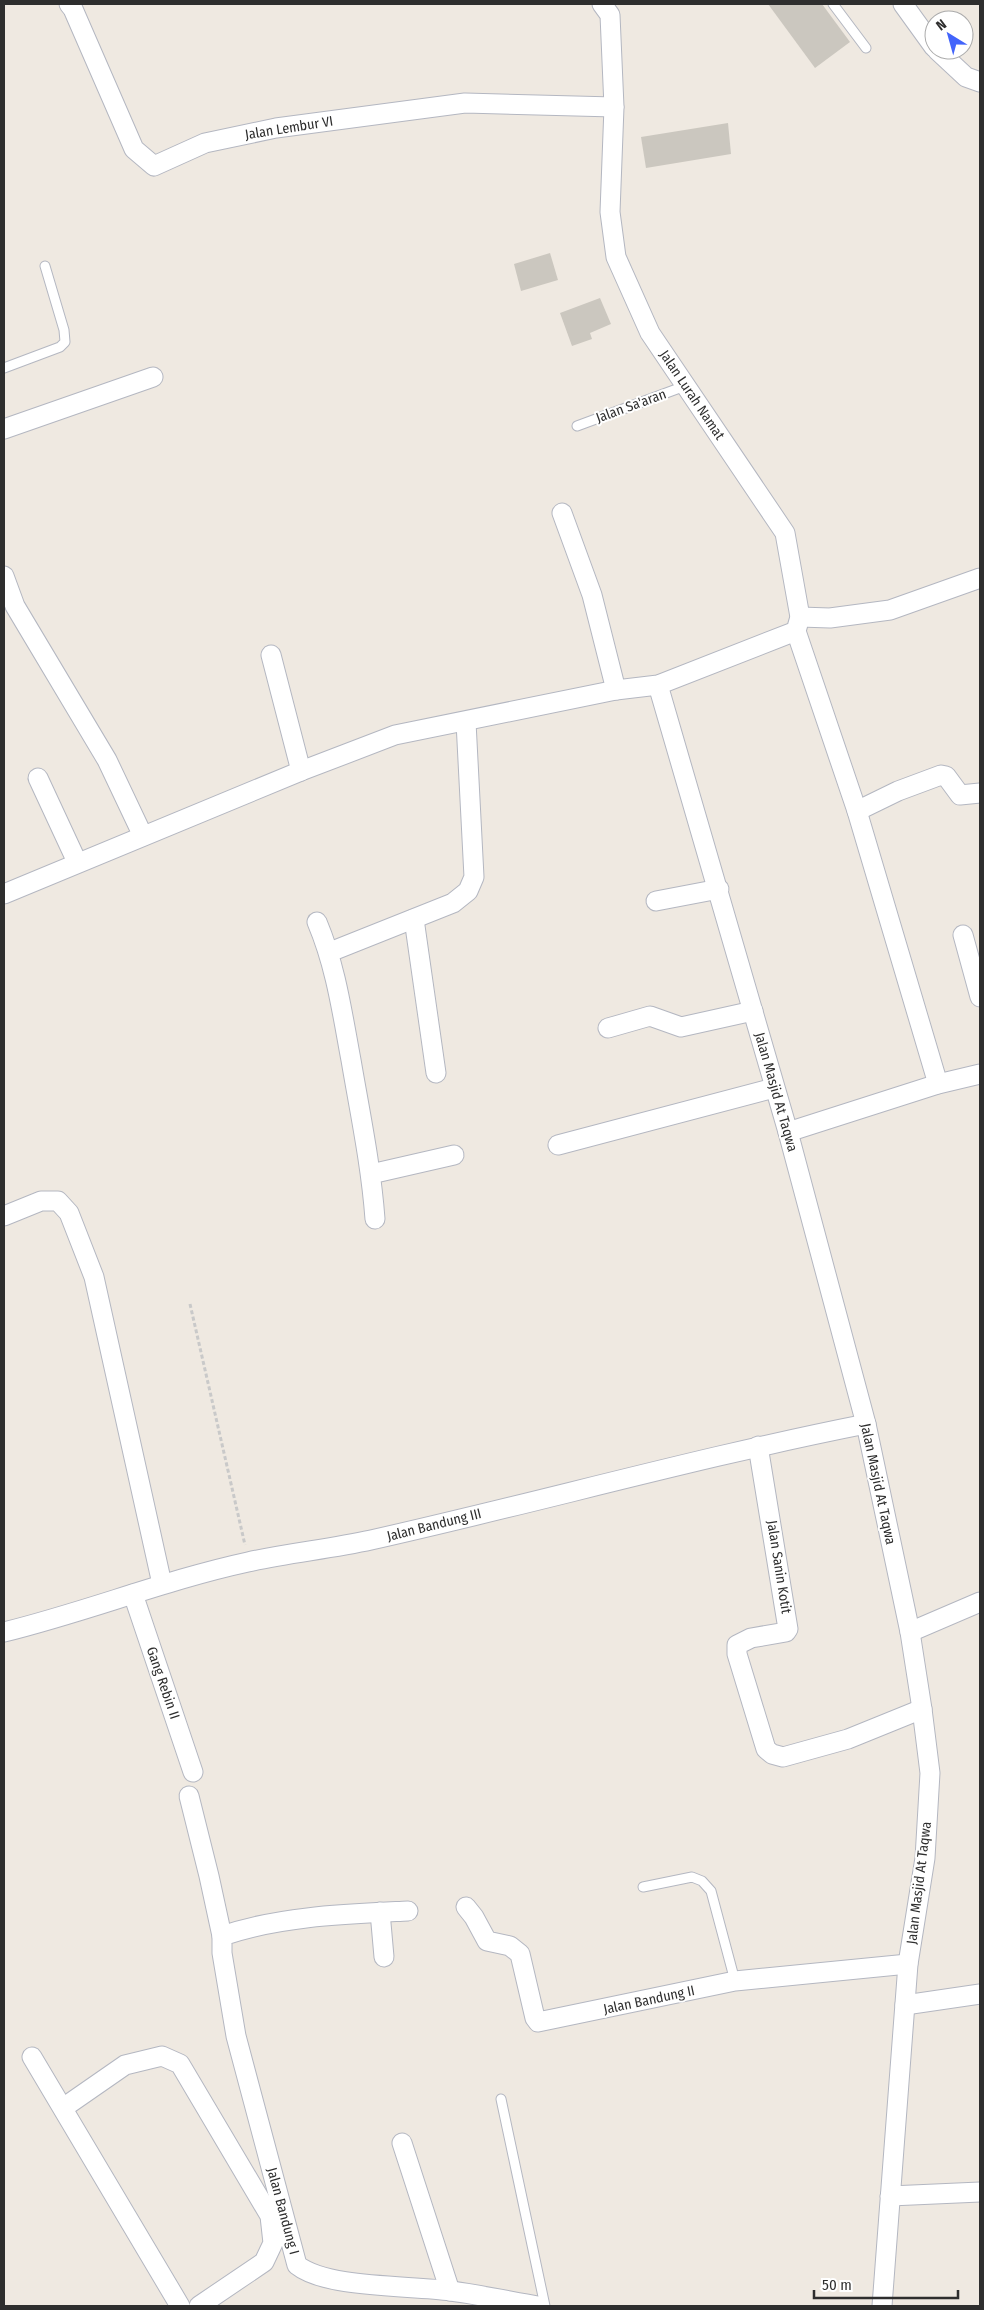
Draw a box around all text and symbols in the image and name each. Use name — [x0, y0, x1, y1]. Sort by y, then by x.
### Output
north arrow — [924, 10, 974, 60]
text: N — [933, 16, 950, 34]
street label: Jalan Lembur VI — [244, 113, 334, 143]
street label: Jalan Lurah Namat — [656, 347, 729, 443]
street label: Jalan Sa'aran — [594, 385, 668, 427]
street label: Jalan Masjid At Taqwa — [751, 1030, 801, 1154]
street label: Jalan Masjid At Taqwa — [857, 1422, 899, 1546]
street label: Jalan Bandung III — [385, 1505, 483, 1545]
street label: Jalan Sanin Kotit — [763, 1519, 795, 1615]
street label: Gang Rebin II — [143, 1645, 183, 1721]
street label: Jalan Masjid At Taqwa — [903, 1821, 935, 1945]
street label: Jalan Bandung II — [602, 1982, 696, 2018]
street label: Jalan Bandung I — [263, 2166, 303, 2256]
scale bar — [814, 2268, 958, 2300]
text: 50 m — [822, 2276, 852, 2294]

